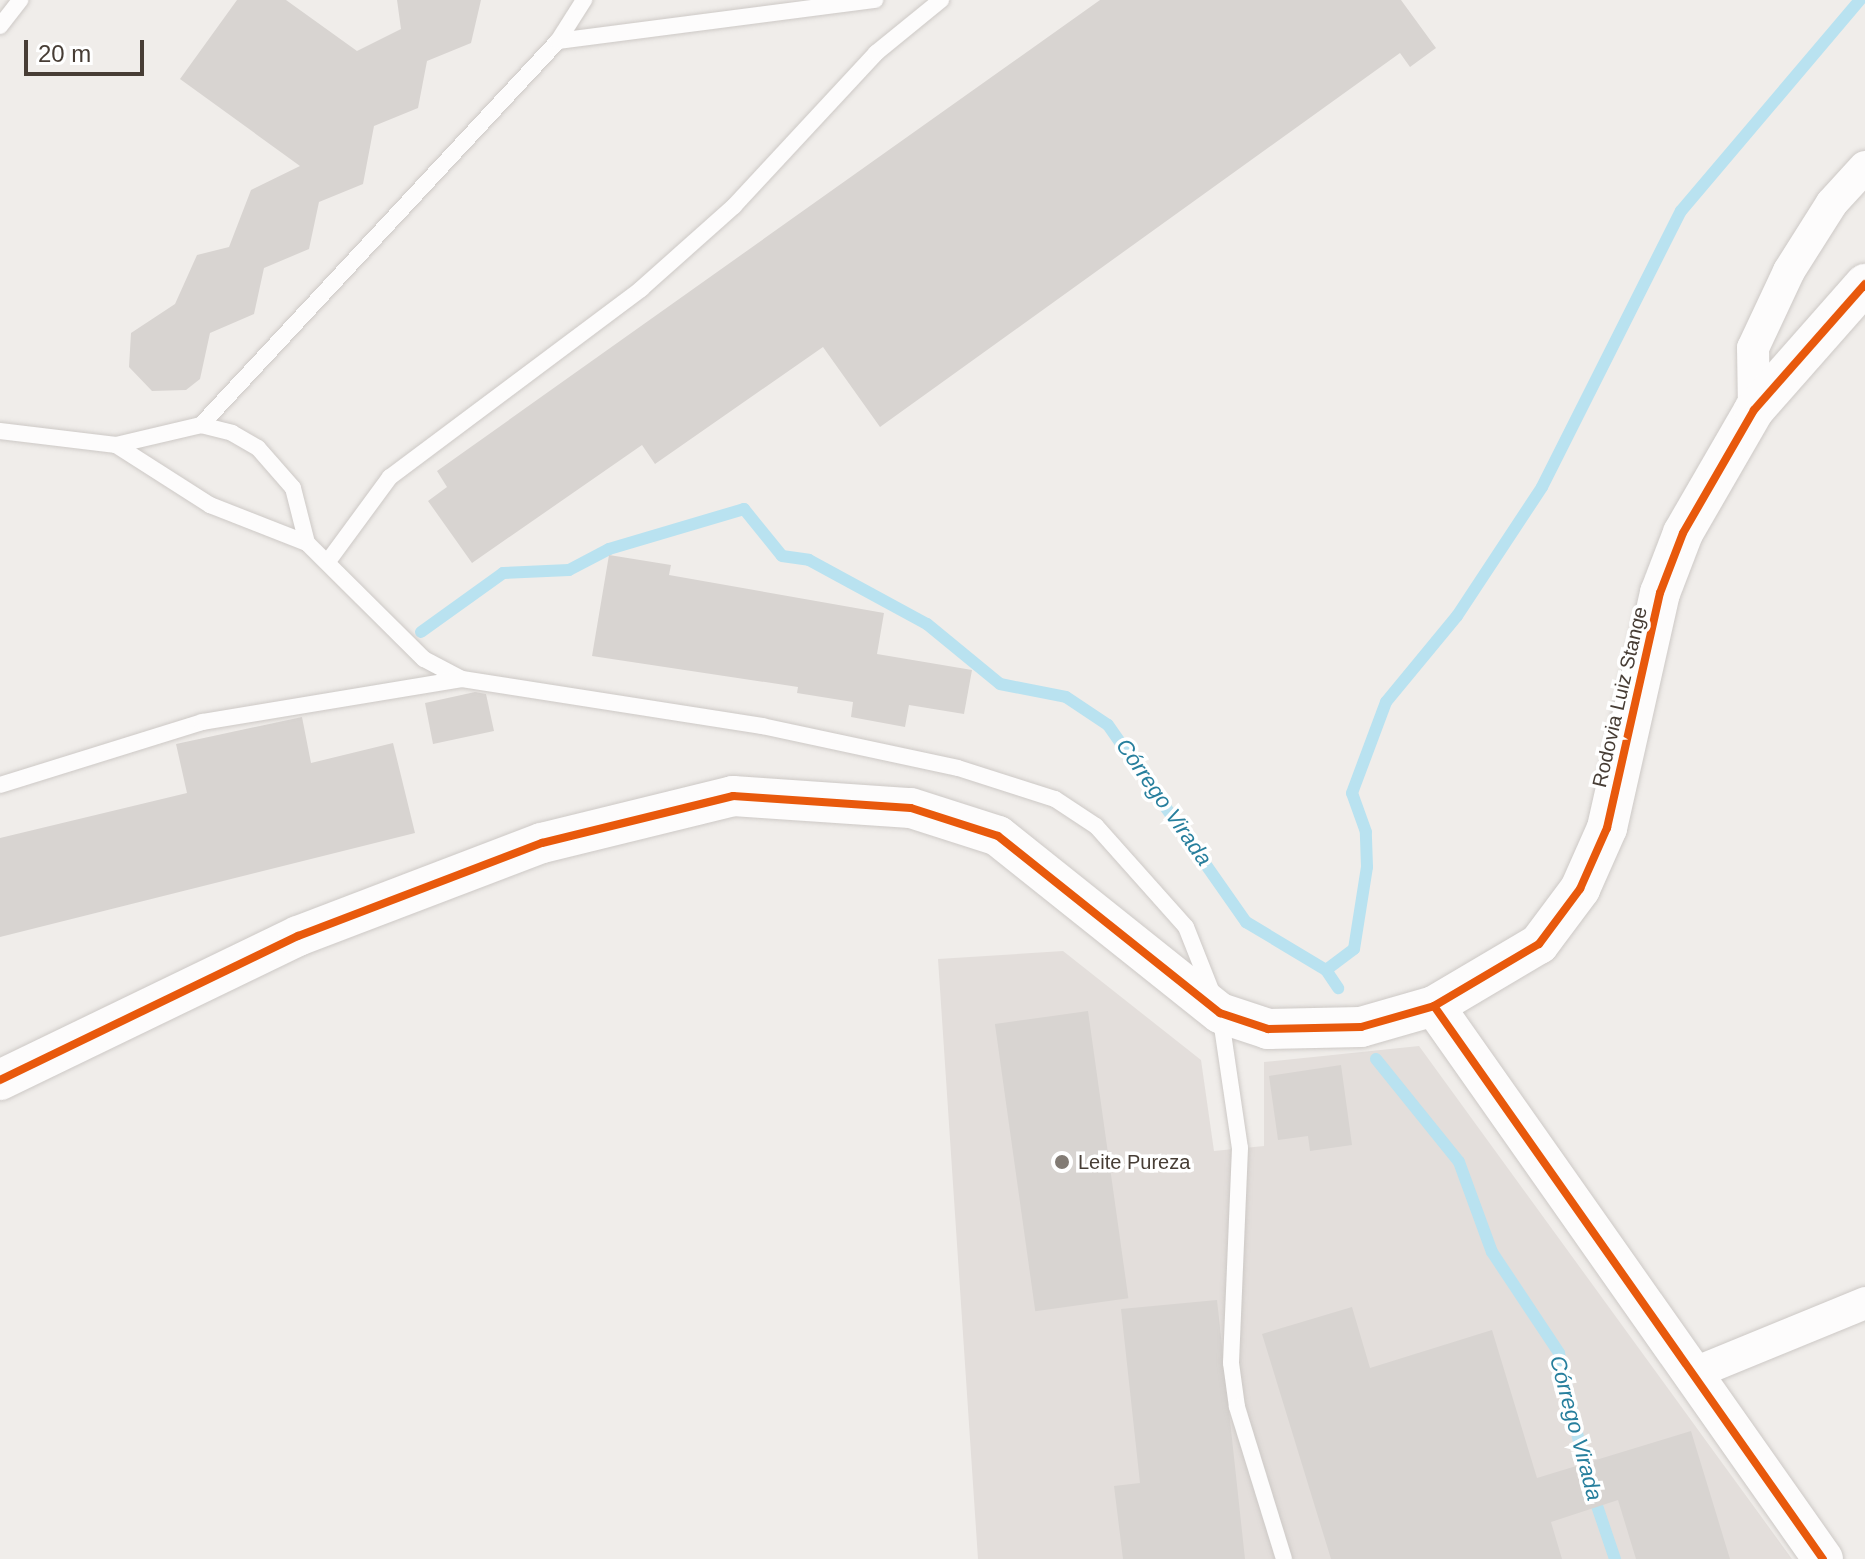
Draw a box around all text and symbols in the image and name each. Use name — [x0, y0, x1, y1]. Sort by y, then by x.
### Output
scale bar — [28, 24, 148, 74]
text: 20 m — [38, 40, 91, 67]
street label: Rodovia Luiz Stange — [1588, 604, 1652, 790]
water label: Córrego Virada — [1111, 733, 1217, 871]
place label: Leite Pureza — [1078, 1150, 1190, 1174]
marker: Leite Pureza — [1053, 1153, 1071, 1171]
water label: Córrego Virada — [1544, 1353, 1608, 1503]

